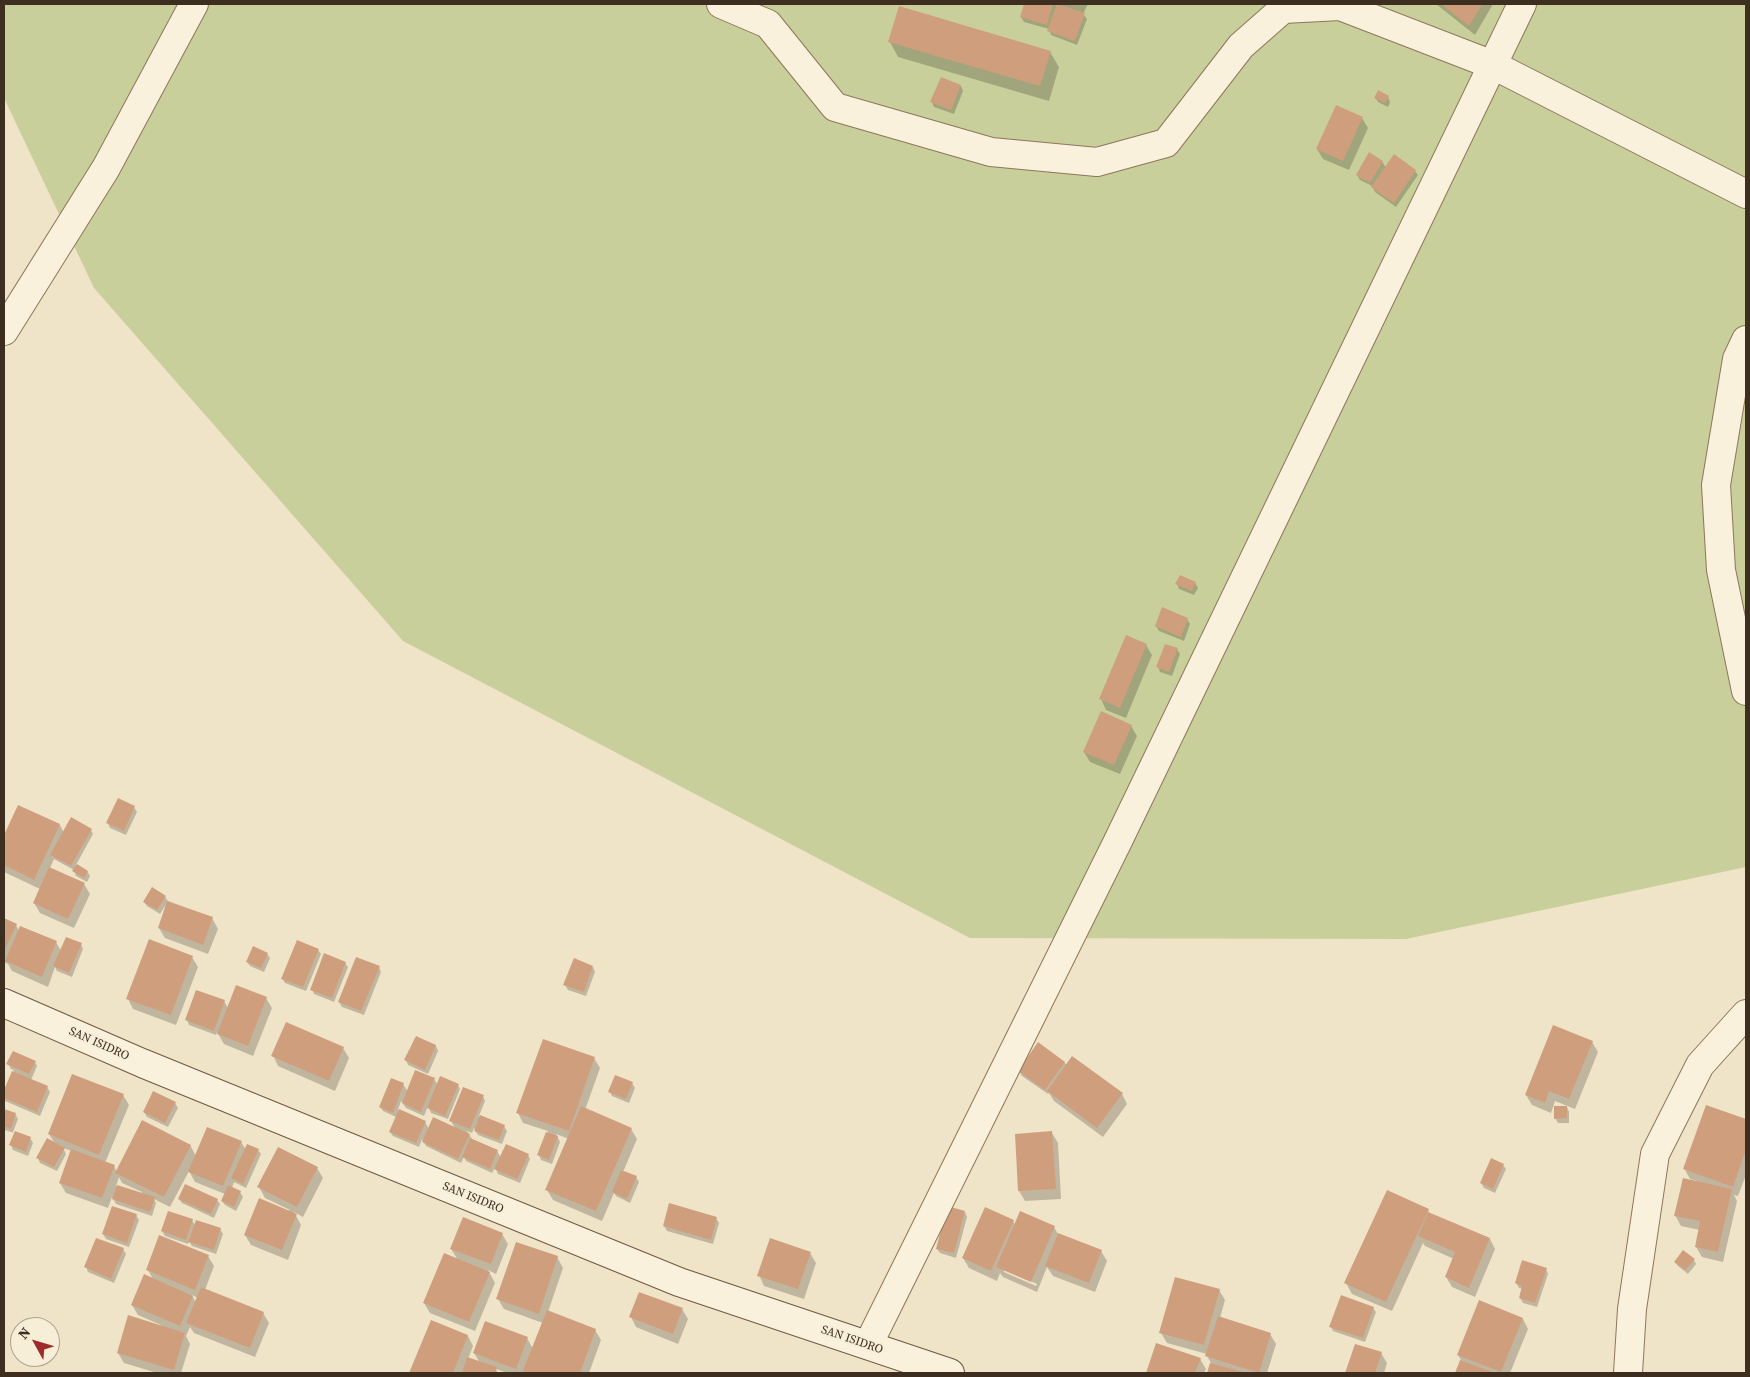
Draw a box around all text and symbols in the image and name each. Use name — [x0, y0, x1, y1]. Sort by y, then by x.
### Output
street label: SAN ISIDRO — [67, 1024, 131, 1064]
street label: SAN ISIDRO — [440, 1179, 506, 1217]
north arrow — [10, 1317, 60, 1367]
text: N — [13, 1323, 35, 1343]
street label: SAN ISIDRO — [819, 1323, 885, 1357]

